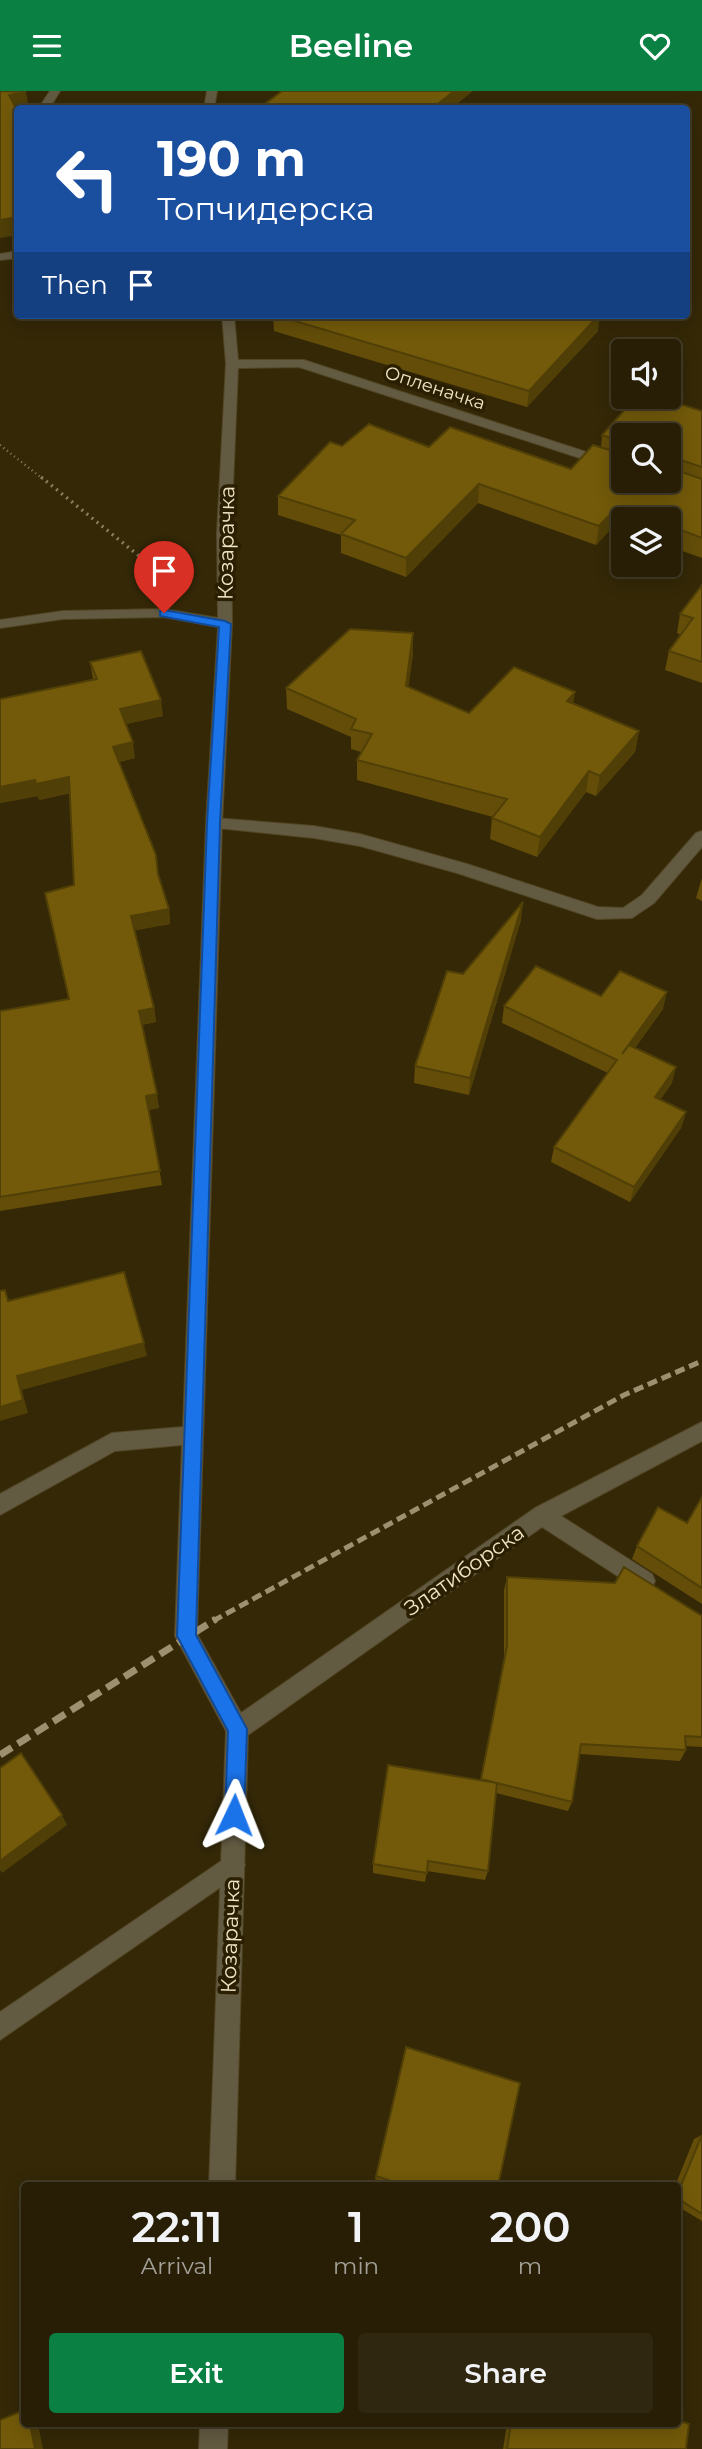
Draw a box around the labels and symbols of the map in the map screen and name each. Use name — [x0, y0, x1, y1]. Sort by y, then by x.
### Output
street label: Опленачка — [382, 361, 488, 415]
street label: Козарачка — [213, 486, 239, 600]
pin — [134, 541, 194, 613]
street label: Златиборска — [399, 1519, 529, 1621]
position arrow — [197, 1778, 271, 1852]
street label: Козарачка — [216, 1878, 244, 1994]

